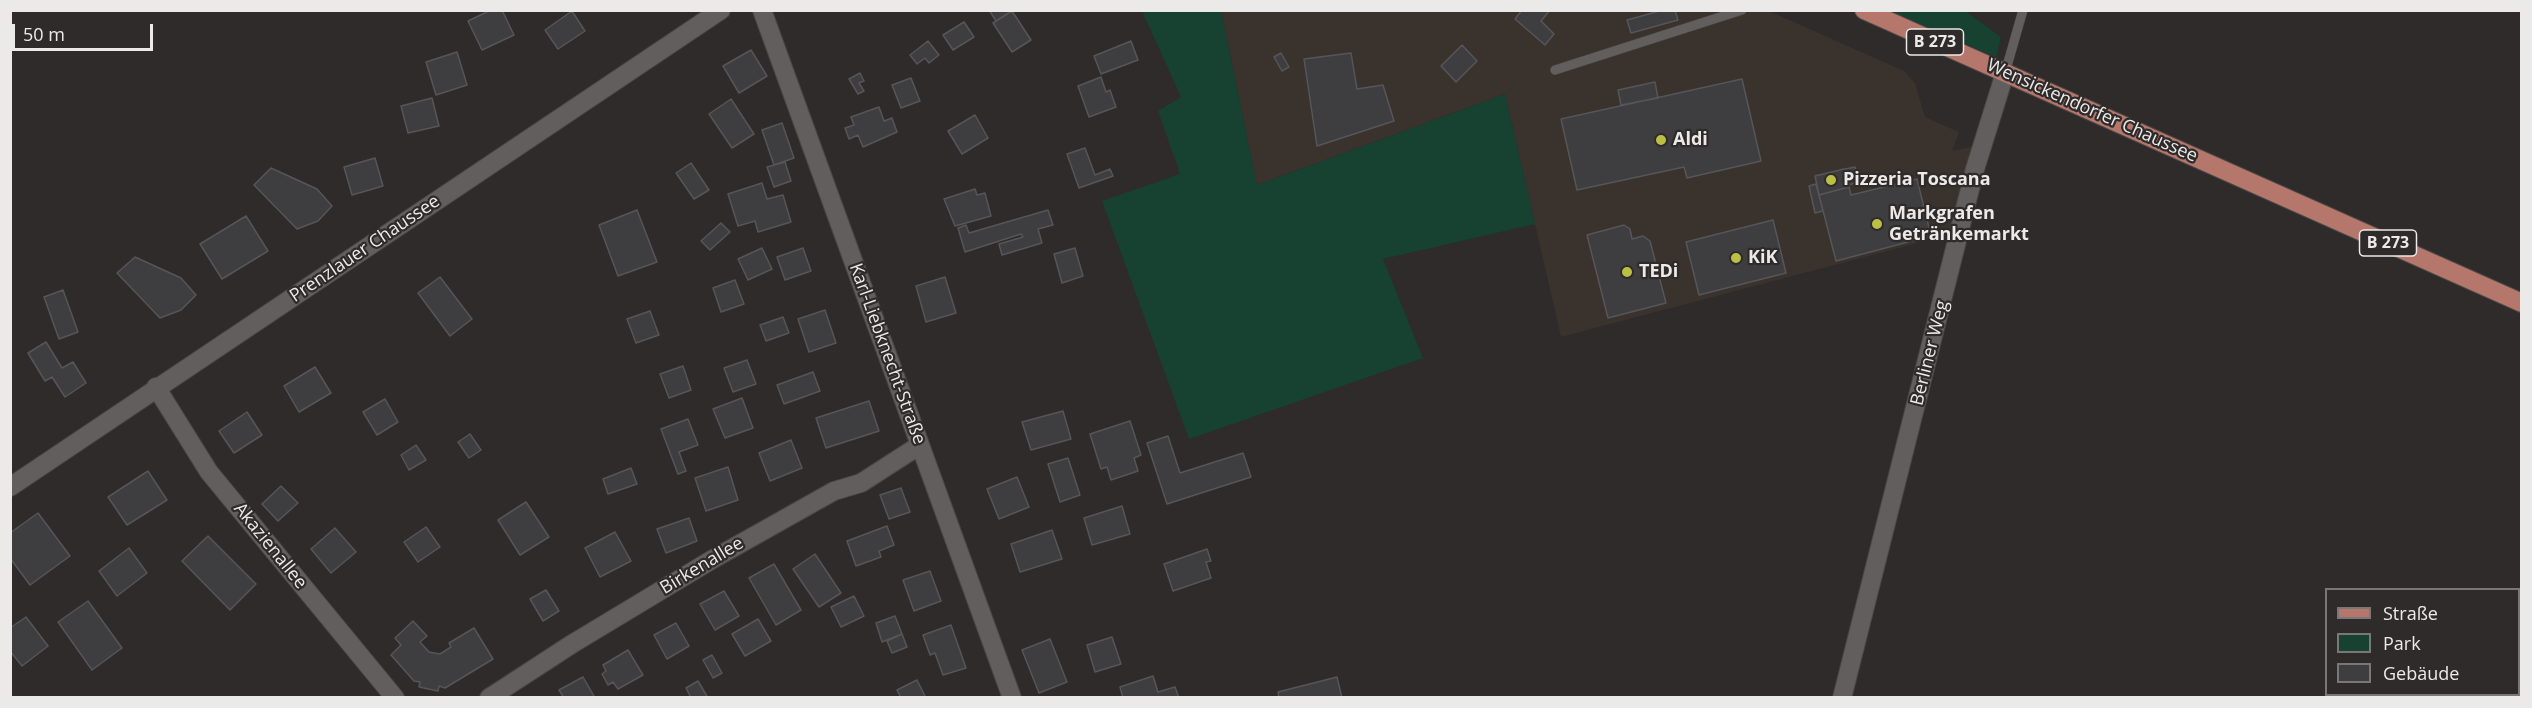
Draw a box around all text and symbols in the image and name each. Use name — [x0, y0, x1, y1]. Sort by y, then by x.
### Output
scale bar — [15, 12, 156, 50]
text: 50 m — [23, 22, 65, 46]
road number: B 273 — [1906, 29, 1964, 55]
street label: Wensickendorfer Chaussee — [1983, 55, 2201, 167]
place label: Aldi — [1673, 129, 1708, 151]
marker: Aldi — [1654, 133, 1668, 147]
place label: Pizzeria Toscana — [1843, 169, 1991, 191]
marker: Pizzeria Toscana — [1824, 173, 1838, 187]
street label: Prenzlauer Chaussee — [286, 191, 444, 307]
place label: Markgrafen Getränkemarkt — [1889, 203, 2029, 246]
marker: Markgrafen Getränkemarkt — [1870, 217, 1884, 231]
road number: B 273 — [2360, 230, 2416, 256]
place label: KiK — [1748, 247, 1777, 269]
marker: KiK — [1729, 251, 1743, 265]
street label: Karl-Liebknecht-Straße — [844, 260, 930, 448]
place label: TEDi — [1639, 261, 1678, 283]
marker: TEDi — [1620, 265, 1634, 279]
street label: Berliner Weg — [1906, 298, 1954, 408]
street label: Akazienallee — [229, 499, 311, 593]
street label: Birkenallee — [656, 533, 748, 599]
legend — [2325, 588, 2520, 696]
text: Straße — [2383, 601, 2438, 625]
text: Park — [2383, 631, 2421, 655]
text: Gebäude — [2383, 661, 2459, 685]

